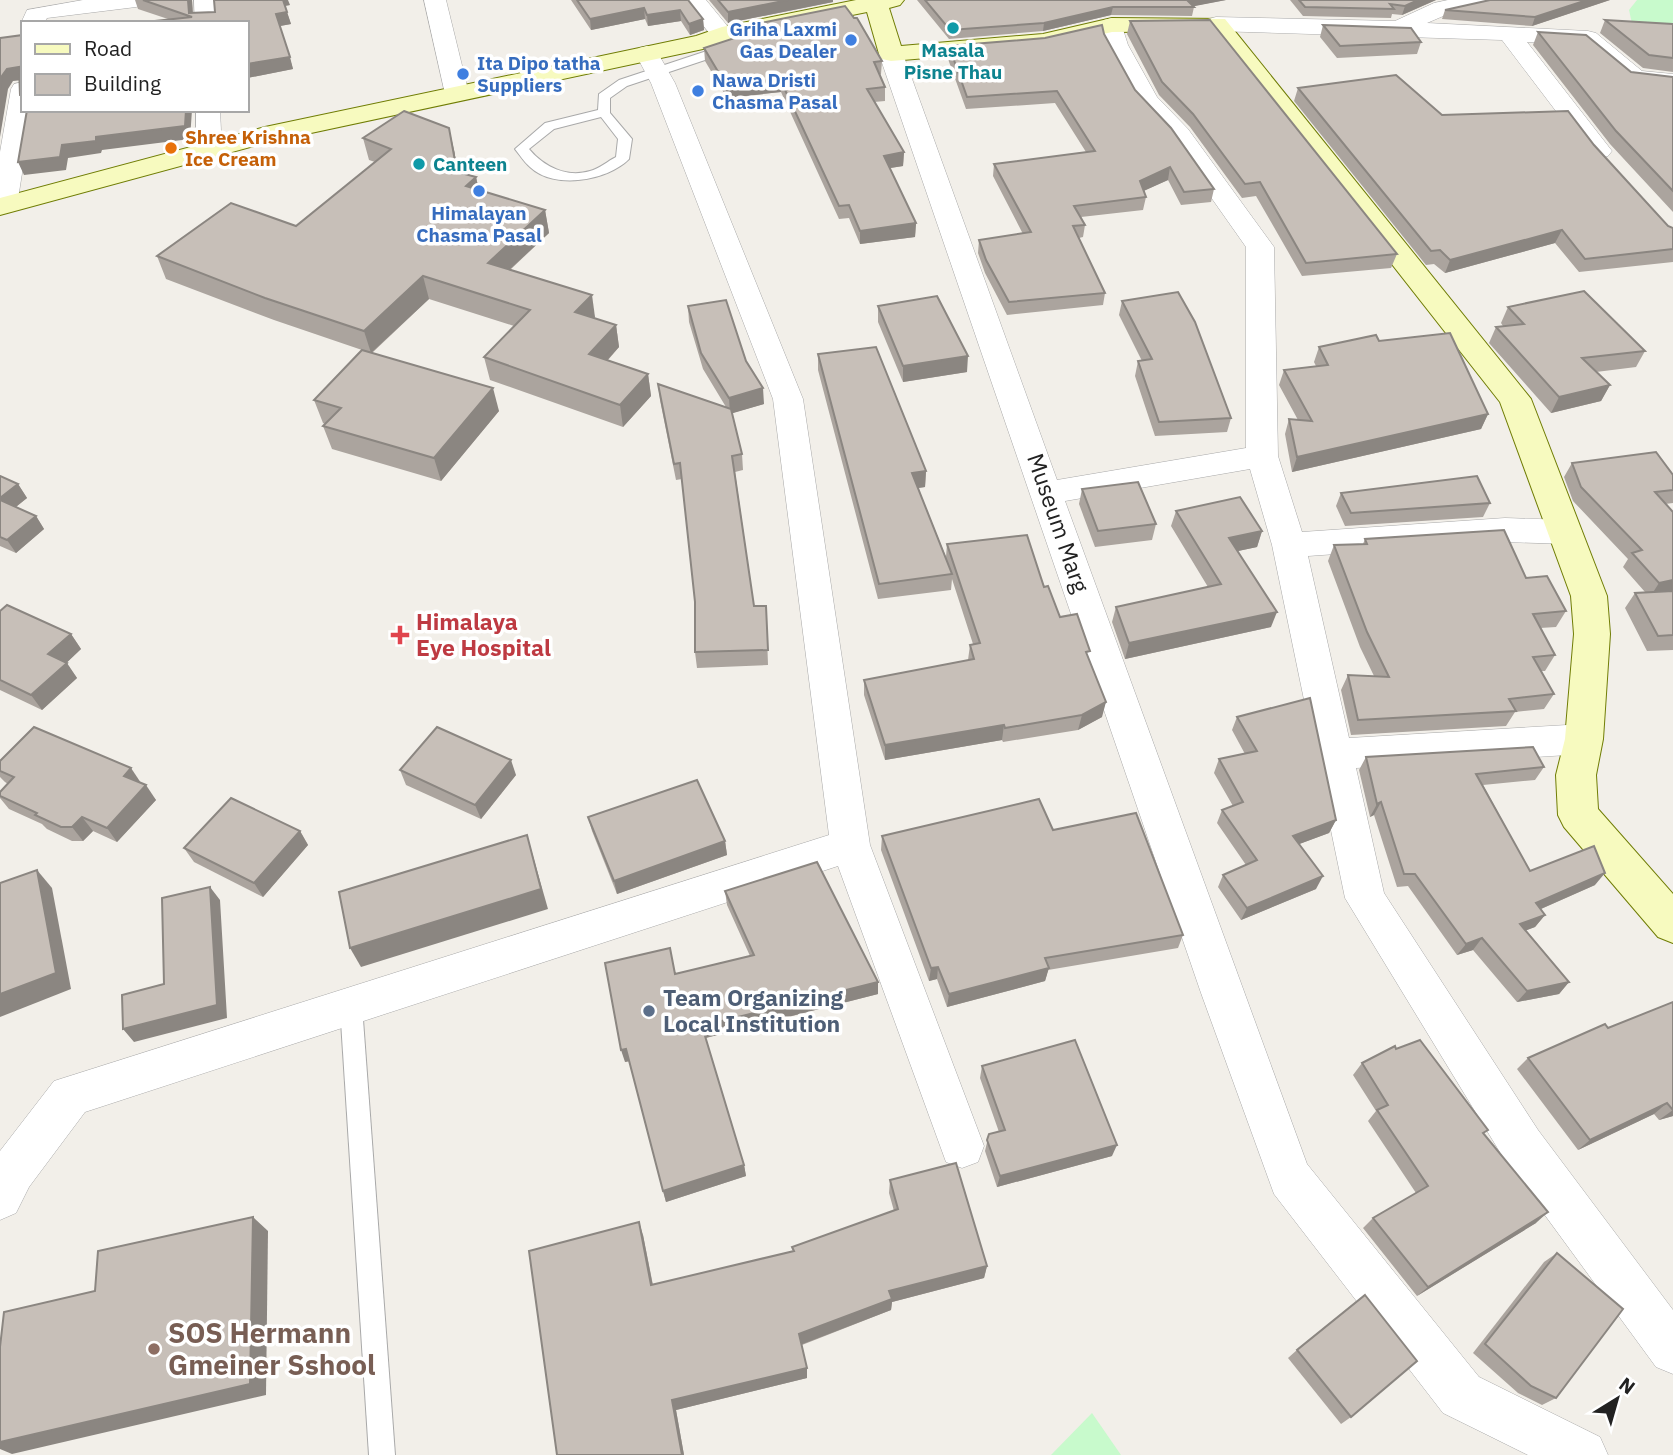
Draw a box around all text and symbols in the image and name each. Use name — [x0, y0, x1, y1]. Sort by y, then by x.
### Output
place label: Griha Laxmi Gas Dealer — [730, 17, 837, 63]
marker: Masala Pisne Thau — [945, 20, 961, 36]
legend — [21, 21, 248, 112]
marker: Griha Laxmi Gas Dealer — [843, 32, 859, 48]
text: Road — [84, 34, 132, 62]
place label: Masala Pisne Thau — [904, 38, 1002, 84]
place label: Ita Dipo tatha Suppliers — [477, 51, 601, 97]
marker: Ita Dipo tatha Suppliers — [455, 66, 471, 82]
place label: Nawa Dristi Chasma Pasal — [712, 68, 838, 114]
text: Building — [84, 69, 161, 97]
marker: Nawa Dristi Chasma Pasal — [690, 83, 706, 99]
place label: Shree Krishna Ice Cream — [185, 125, 311, 171]
marker: Shree Krishna Ice Cream — [163, 140, 179, 156]
place label: Canteen — [433, 152, 507, 176]
marker: Canteen — [411, 156, 427, 172]
marker: Himalayan Chasma Pasal — [471, 183, 487, 199]
place label: Himalayan Chasma Pasal — [416, 201, 542, 247]
street label: Museum Marg — [1021, 449, 1097, 596]
place label: Himalaya Eye Hospital — [416, 606, 551, 662]
marker: Himalaya Eye Hospital — [390, 625, 410, 645]
place label: Team Organizing Local Institution — [663, 982, 844, 1038]
marker: Team Organizing Local Institution — [641, 1003, 657, 1019]
place label: SOS Hermann Gmeiner Sshool — [168, 1314, 376, 1383]
marker: SOS Hermann Gmeiner Sshool — [146, 1341, 162, 1357]
north arrow — [1582, 1364, 1652, 1434]
text: N — [1615, 1372, 1640, 1399]

